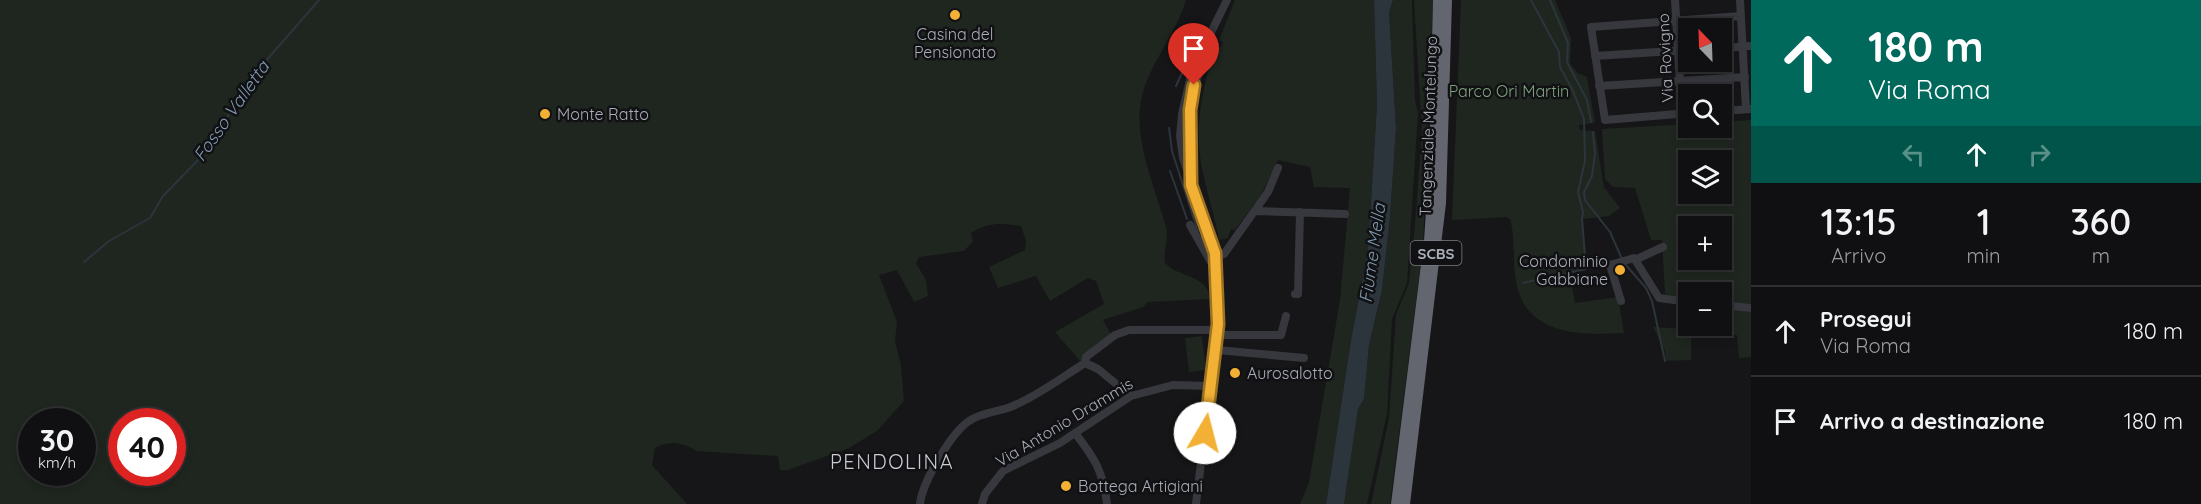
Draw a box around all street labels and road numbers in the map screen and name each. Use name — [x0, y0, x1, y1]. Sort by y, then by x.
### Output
street label: Via Rovigno — [1653, 13, 1677, 103]
street label: Tangenziale Montelungo — [1415, 35, 1441, 217]
road number: SCBS — [1410, 241, 1462, 265]
street label: Via Antonio Drammis — [992, 373, 1136, 471]

